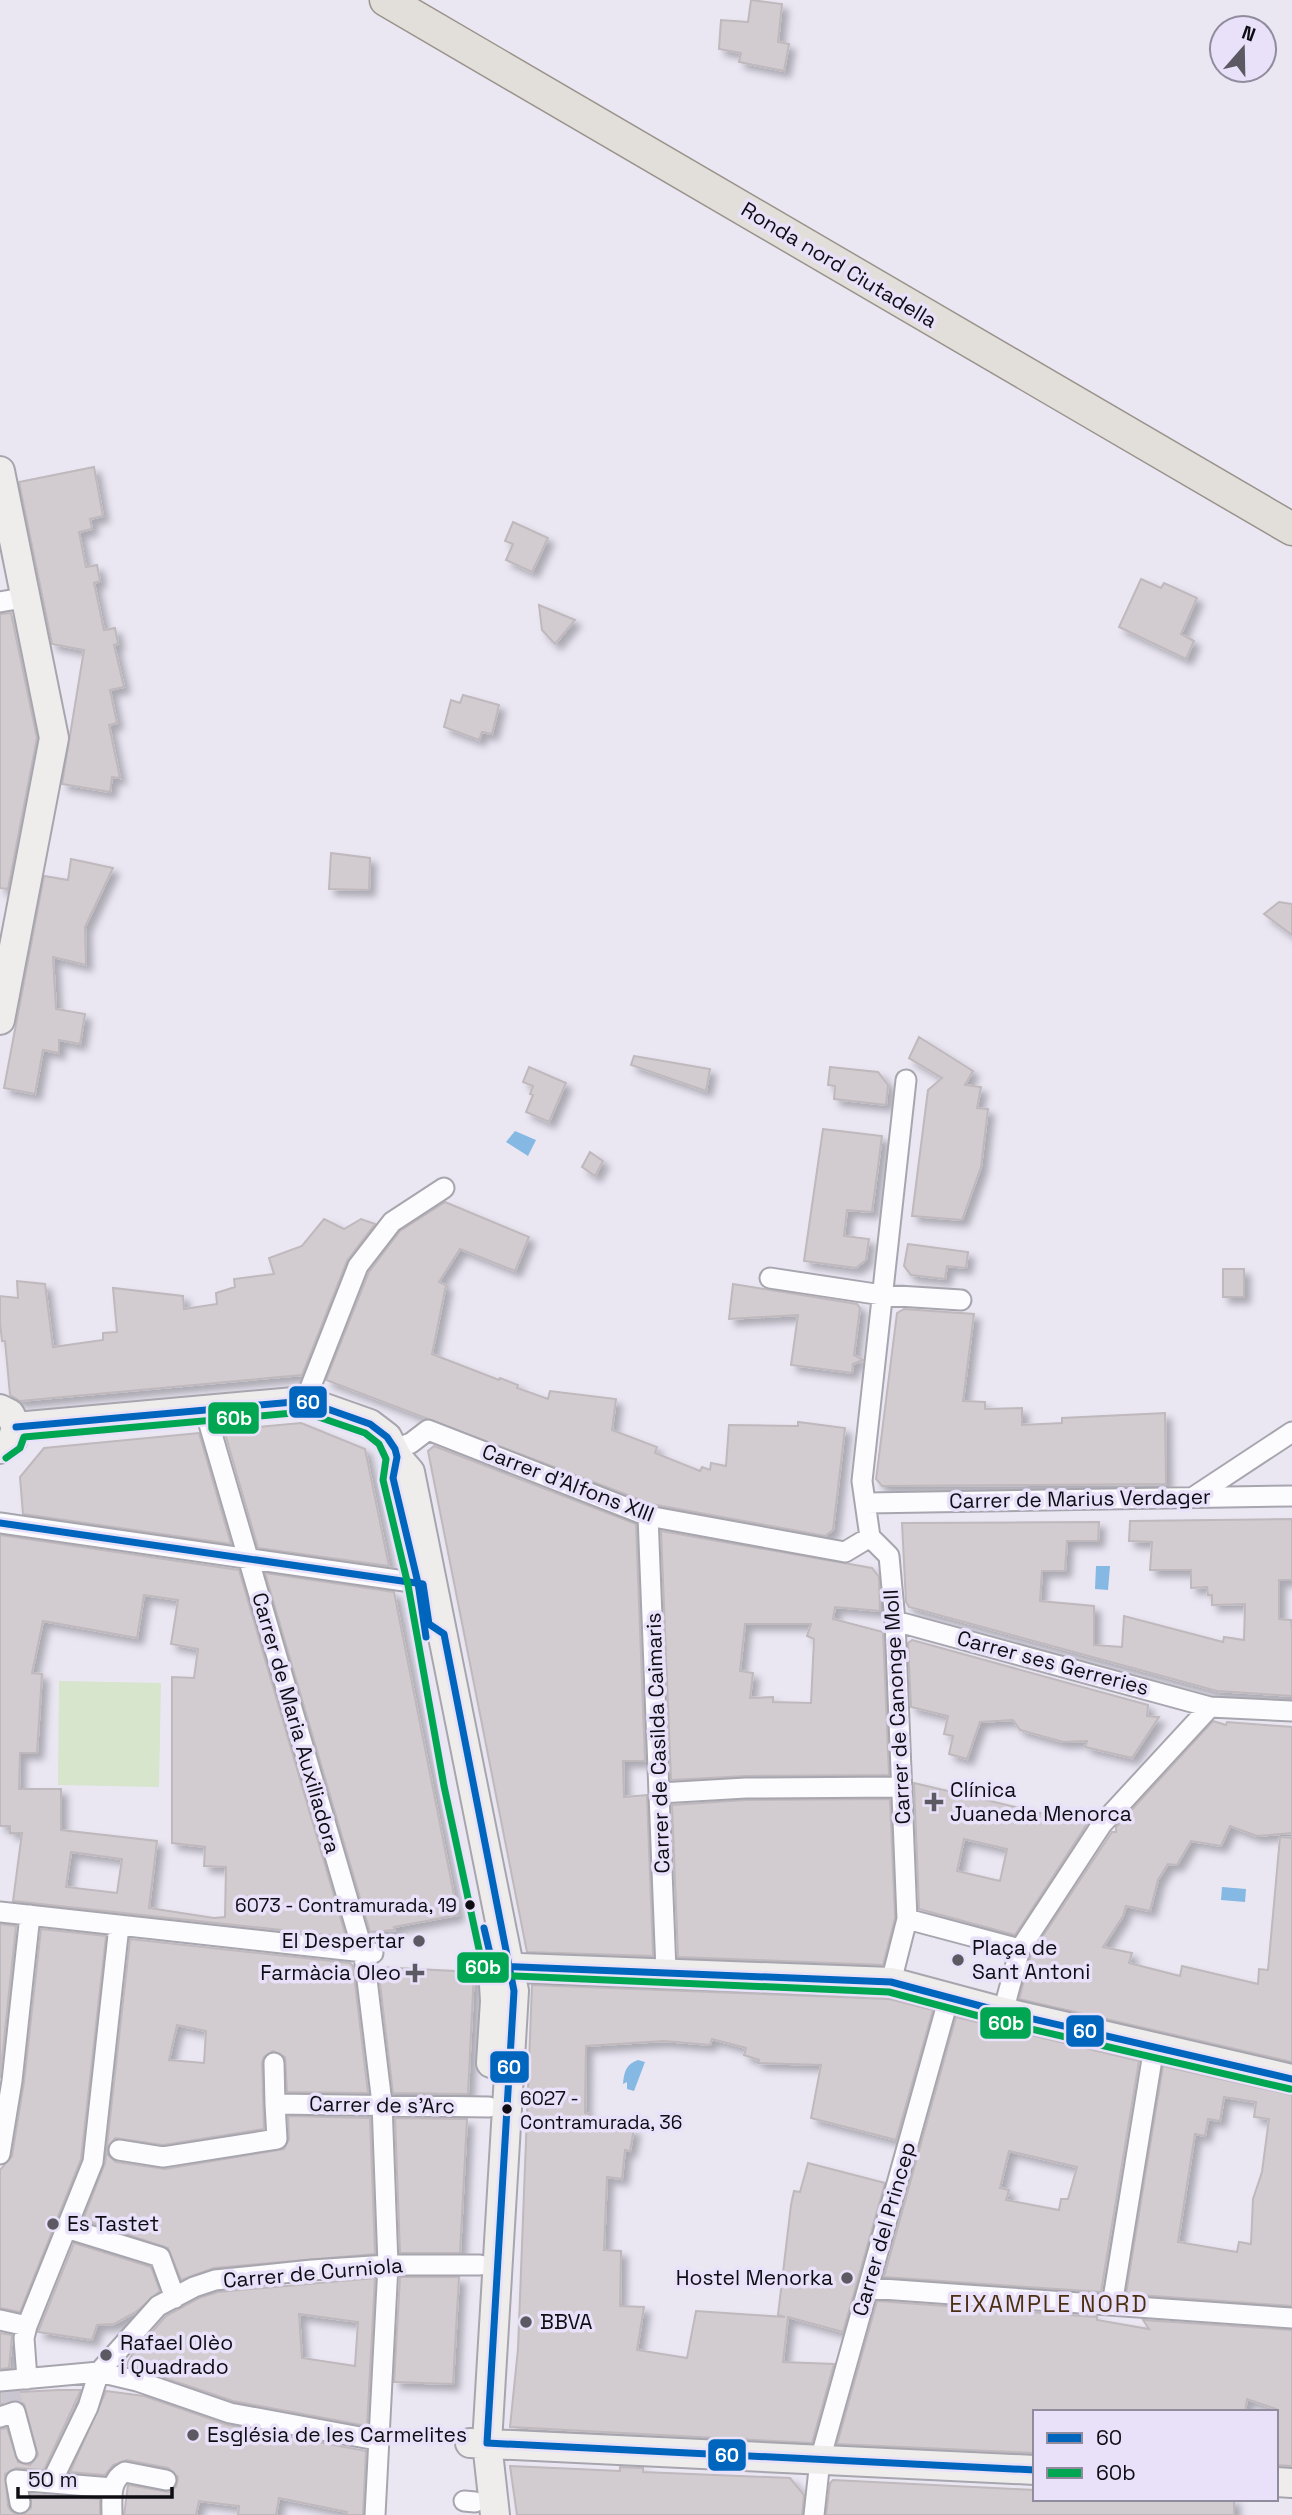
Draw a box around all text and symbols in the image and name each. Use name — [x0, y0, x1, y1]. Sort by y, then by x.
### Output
north arrow — [1208, 14, 1278, 84]
text: N — [1238, 20, 1259, 47]
street label: Ronda nord Ciutadella — [736, 195, 942, 334]
line badge: 60 — [288, 1385, 328, 1419]
text: 60 — [296, 1390, 320, 1415]
line badge: 60b — [207, 1401, 260, 1435]
text: 60b — [216, 1406, 252, 1431]
street label: Carrer d'Alfons XIII — [478, 1437, 658, 1528]
street label: Carrer de Marius Verdager — [949, 1483, 1211, 1514]
street label: Carrer de Maria Auxiliadora — [246, 1589, 347, 1857]
street label: Carrer de Canonge Moll — [877, 1589, 916, 1825]
street label: Carrer de Casilda Caimaris — [639, 1612, 676, 1874]
street label: Carrer ses Gerreries — [954, 1624, 1152, 1701]
place label: Clínica Juaneda Menorca — [950, 1776, 1132, 1827]
marker: Clínica Juaneda Menorca — [924, 1792, 944, 1812]
place label: 6073 - Contramurada, 19 — [235, 1893, 457, 1918]
marker: 6073 - Contramurada, 19 — [463, 1898, 477, 1912]
place label: El Despertar — [282, 1927, 405, 1954]
marker: El Despertar — [411, 1933, 427, 1949]
place label: Plaça de Sant Antoni — [972, 1934, 1090, 1985]
line badge: 60b — [456, 1951, 510, 1984]
marker: Plaça de Sant Antoni — [950, 1952, 966, 1968]
text: 60b — [465, 1955, 501, 1980]
place label: Farmàcia Oleo — [260, 1959, 401, 1986]
marker: Farmàcia Oleo — [407, 1965, 423, 1981]
line badge: 60b — [979, 2006, 1032, 2040]
text: 60b — [988, 2011, 1024, 2036]
line badge: 60 — [1065, 2014, 1105, 2048]
text: 60 — [1073, 2019, 1097, 2044]
line badge: 60 — [489, 2050, 530, 2084]
text: 60 — [497, 2055, 521, 2080]
place label: 6027 - Contramurada, 36 — [520, 2086, 682, 2135]
street label: Carrer de s'Arc — [309, 2090, 455, 2119]
marker: 6027 - Contramurada, 36 — [500, 2102, 514, 2116]
street label: Carrer del Princep — [846, 2138, 921, 2319]
place label: Es Tastet — [67, 2210, 159, 2237]
marker: Es Tastet — [45, 2216, 61, 2232]
street label: Carrer de Curniola — [222, 2251, 404, 2294]
place label: Hostel Menorka — [676, 2264, 833, 2291]
marker: Hostel Menorka — [839, 2270, 855, 2286]
district label: EIXAMPLE NORD — [949, 2289, 1149, 2319]
place label: BBVA — [540, 2308, 593, 2335]
marker: BBVA — [518, 2314, 534, 2330]
place label: Rafael Olèo i Quadrado — [120, 2329, 233, 2380]
marker: Rafael Olèo i Quadrado — [98, 2347, 114, 2363]
legend — [1033, 2410, 1278, 2501]
place label: Església de les Carmelites — [207, 2421, 467, 2448]
text: 60 — [1096, 2424, 1122, 2451]
marker: Església de les Carmelites — [185, 2427, 201, 2443]
line badge: 60 — [707, 2438, 747, 2472]
text: 60 — [715, 2443, 739, 2468]
scale bar — [18, 2456, 172, 2500]
text: 60b — [1096, 2459, 1136, 2486]
text: 50 m — [28, 2466, 78, 2493]

